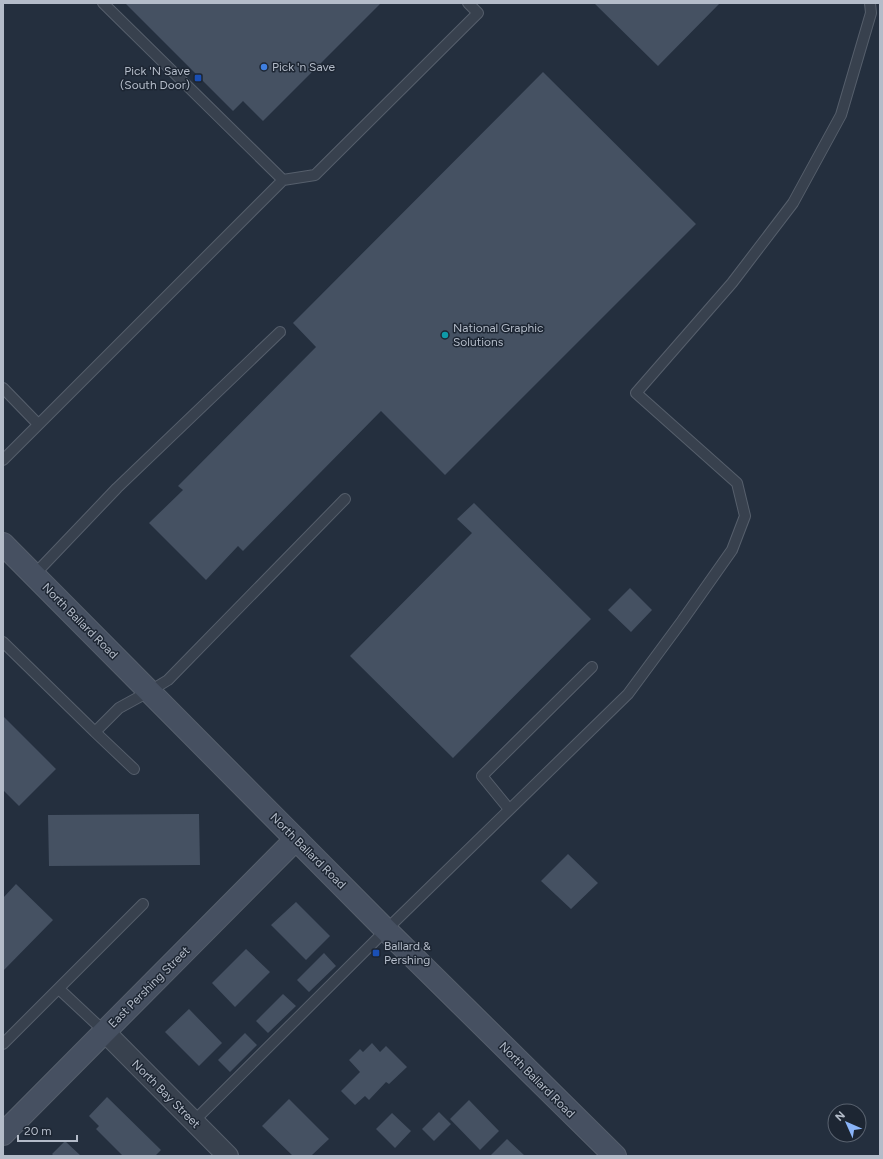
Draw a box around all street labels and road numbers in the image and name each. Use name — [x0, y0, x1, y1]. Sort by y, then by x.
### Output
street label: North Ballard Road — [39, 580, 121, 662]
street label: North Ballard Road — [267, 810, 349, 892]
street label: East Pershing Street — [105, 943, 193, 1031]
street label: North Ballard Road — [496, 1039, 578, 1121]
street label: North Bay Street — [129, 1057, 203, 1131]

